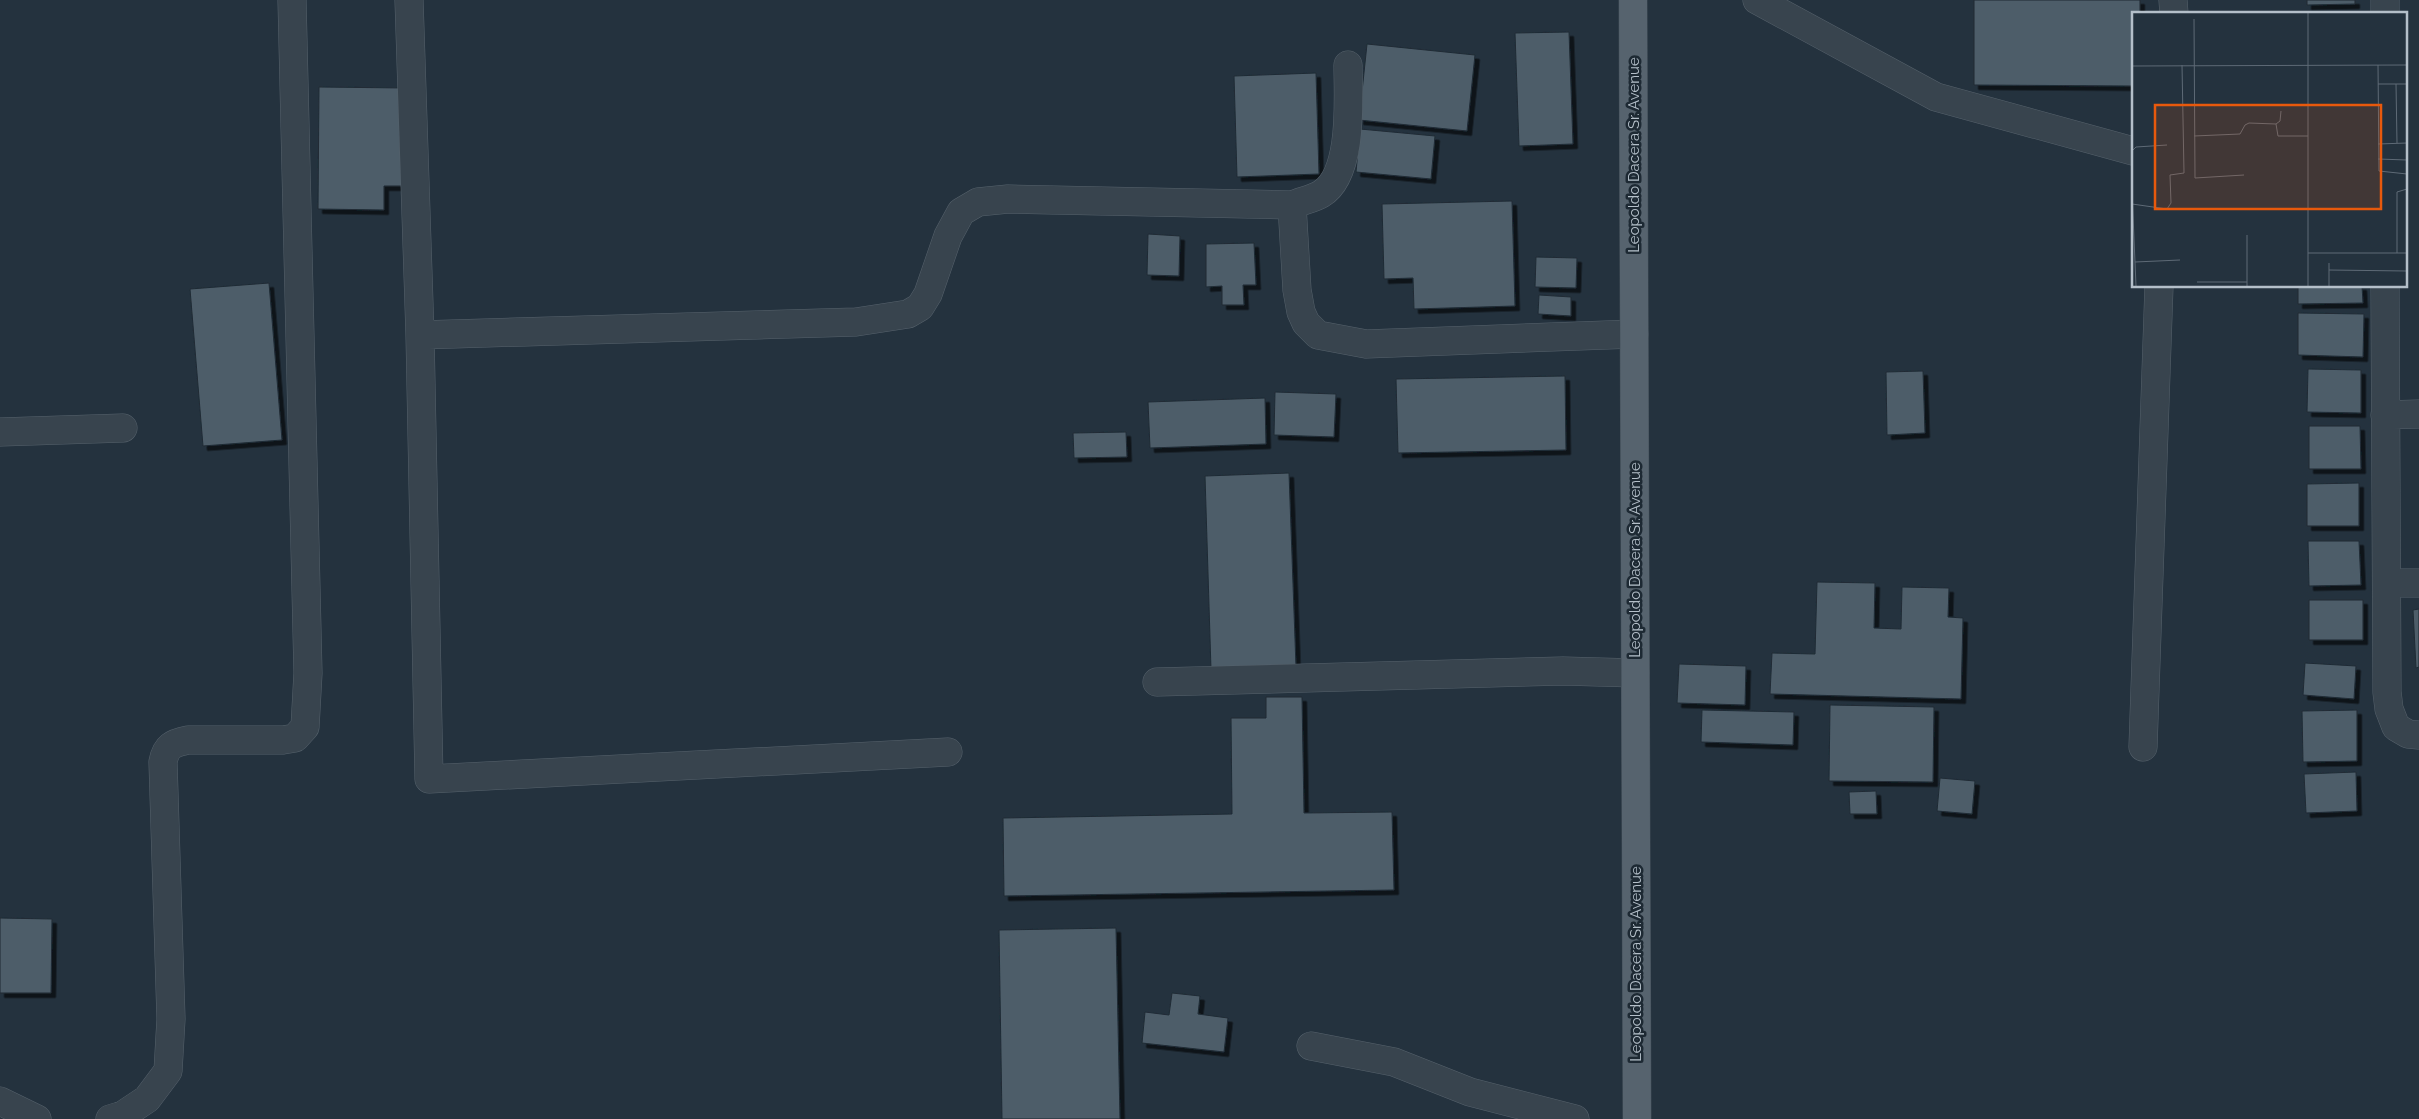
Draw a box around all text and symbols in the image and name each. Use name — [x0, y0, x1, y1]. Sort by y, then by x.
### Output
inset map — [2132, 12, 2406, 288]
street label: Leopoldo Dacera Sr. Avenue — [1625, 57, 1643, 253]
street label: Leopoldo Dacera Sr. Avenue — [1626, 462, 1644, 658]
street label: Leopoldo Dacera Sr. Avenue — [1627, 866, 1645, 1062]

